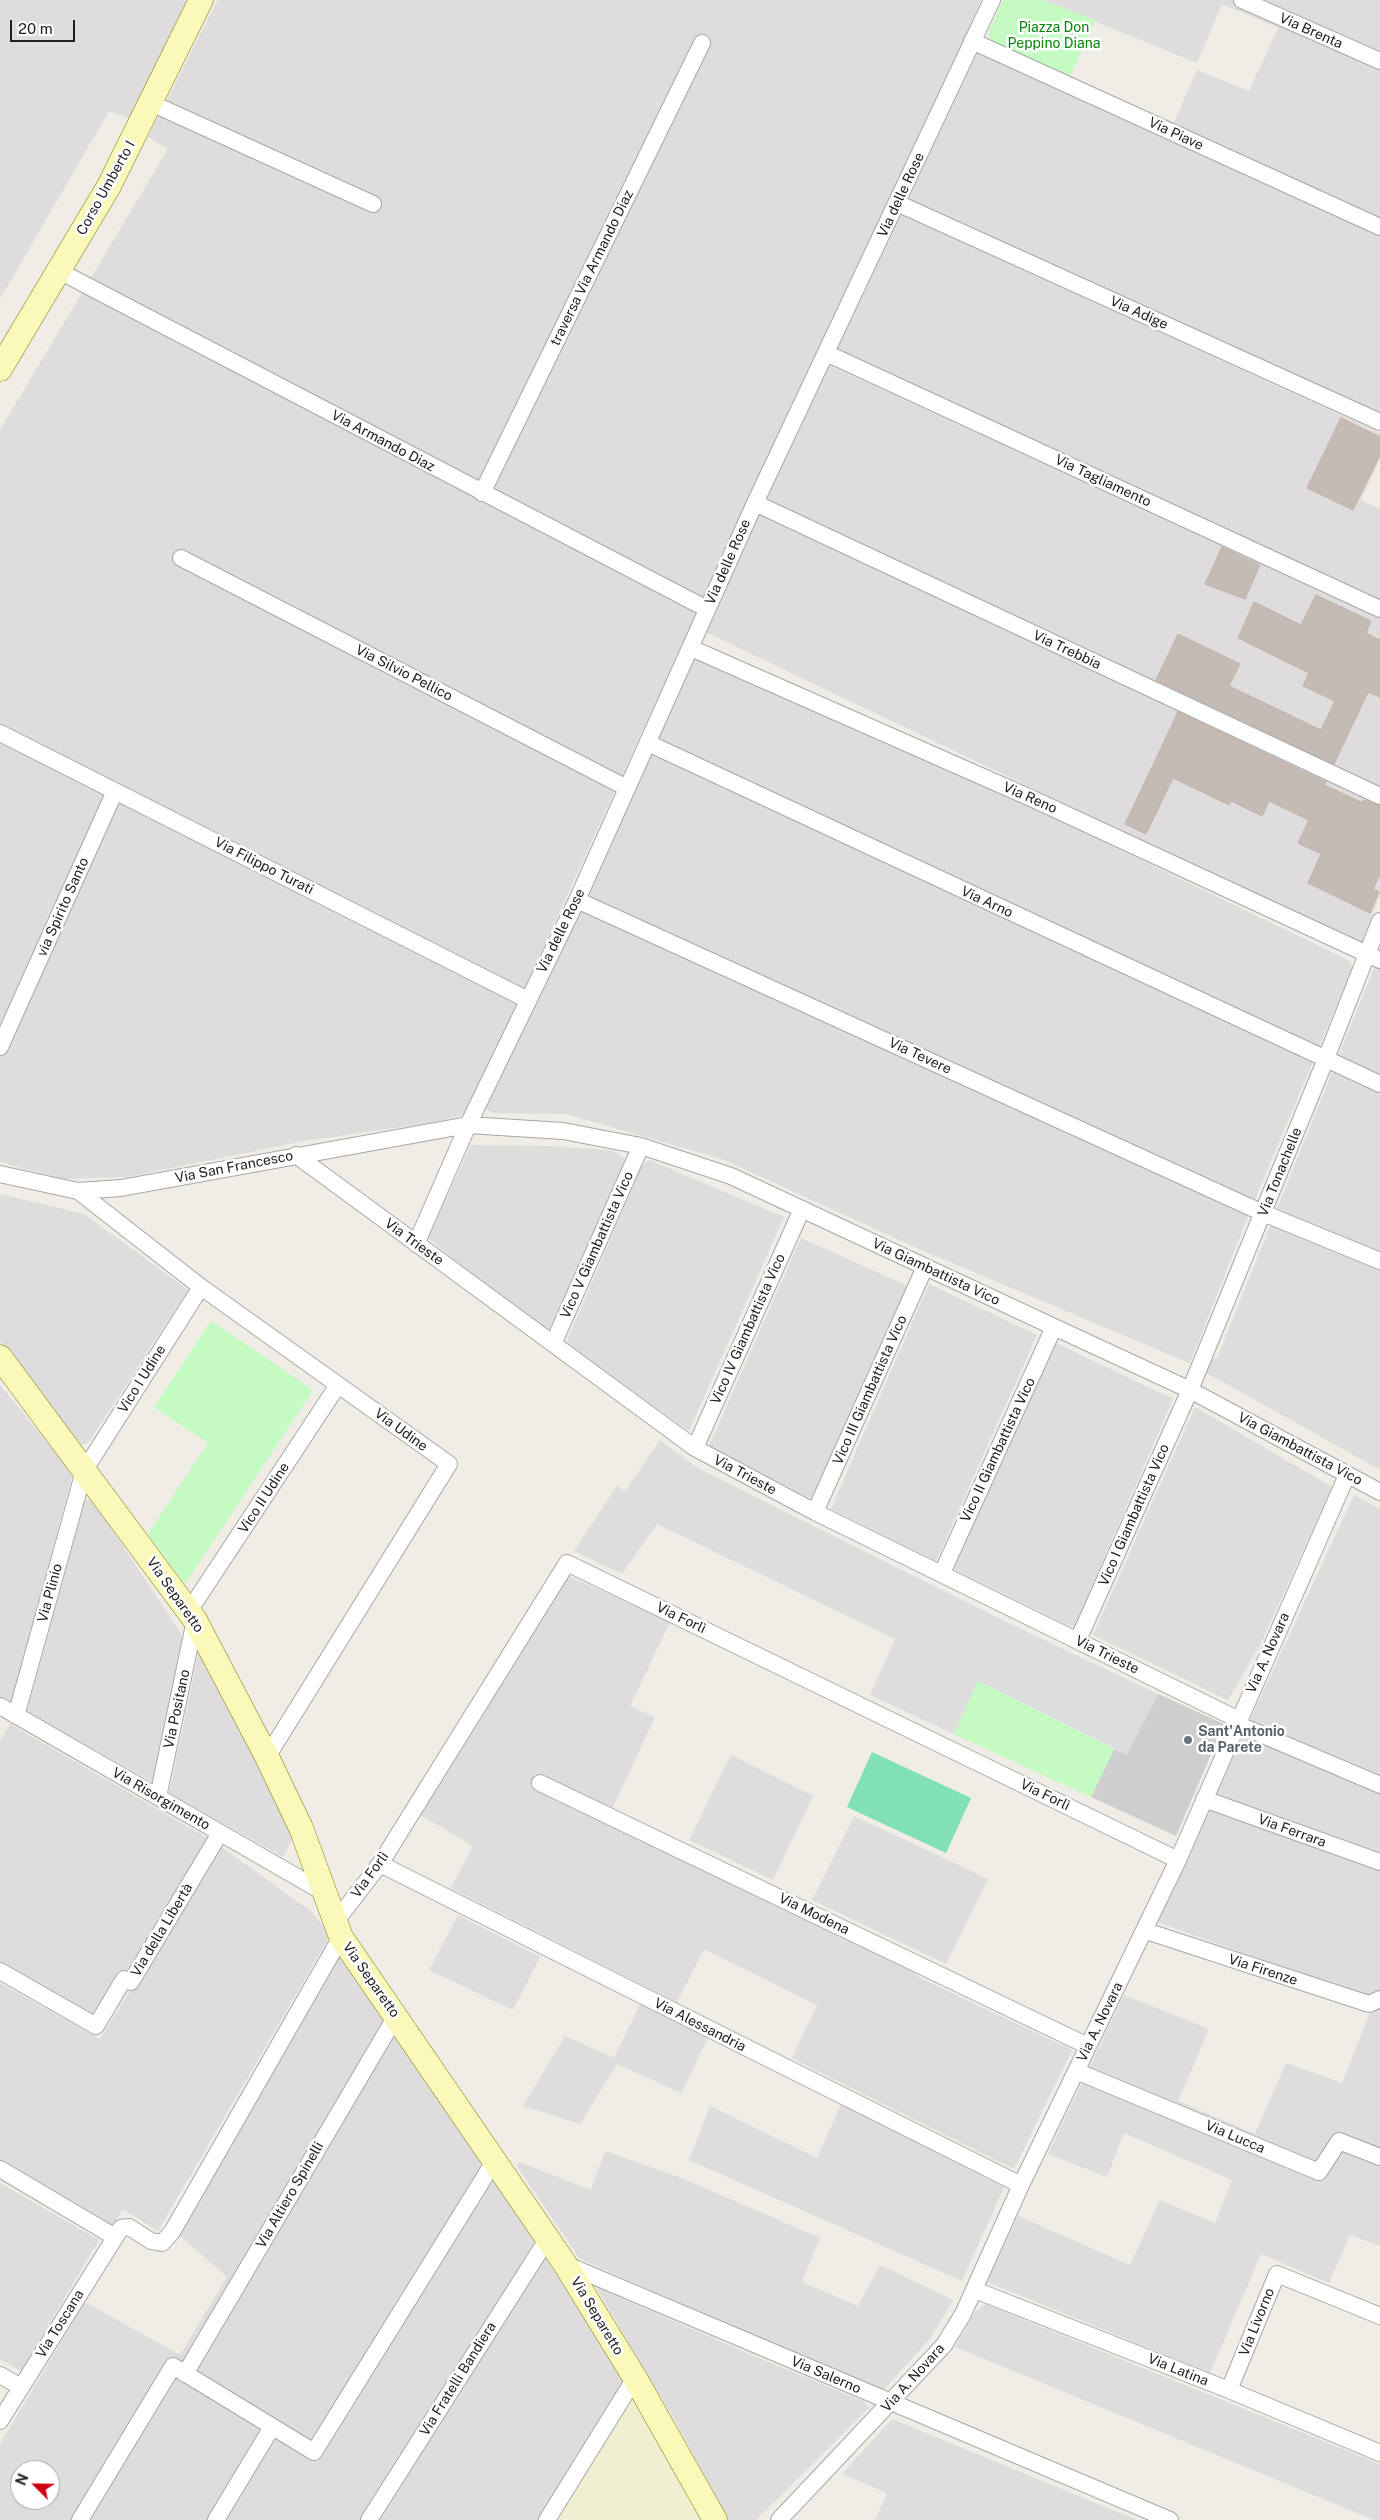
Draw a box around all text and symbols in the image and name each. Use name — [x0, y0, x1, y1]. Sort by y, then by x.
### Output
scale bar — [12, 10, 78, 42]
street label: Via Brenta — [1277, 10, 1345, 52]
text: 20 m — [18, 20, 53, 37]
park label: Piazza Don Peppino Diana — [1007, 20, 1101, 52]
street label: Via Piave — [1146, 114, 1206, 154]
street label: Corso Umberto I — [73, 138, 139, 238]
street label: Via delle Rose — [874, 150, 928, 240]
street label: traversa Via Armando Diaz — [547, 187, 637, 349]
street label: Via Adige — [1107, 293, 1171, 333]
street label: Via Armando Diaz — [328, 407, 438, 475]
street label: Via Tagliamento — [1052, 451, 1154, 511]
street label: Via delle Rose — [702, 517, 754, 607]
street label: Via Trebbia — [1030, 627, 1104, 673]
street label: Via Silvio Pellico — [353, 641, 455, 705]
street label: Via Reno — [1000, 779, 1060, 817]
street label: Via Filippo Turati — [212, 834, 316, 898]
street label: via Spirito Santo — [34, 855, 92, 959]
street label: Via Arno — [958, 883, 1016, 921]
street label: Via delle Rose — [533, 886, 589, 976]
street label: Via Tevere — [886, 1034, 954, 1078]
street label: Via Tonachelle — [1255, 1125, 1305, 1219]
street label: Via San Francesco — [174, 1147, 294, 1187]
street label: Vico V Giambattista Vico — [557, 1169, 637, 1321]
street label: Via Trieste — [381, 1215, 447, 1269]
street label: Via Giambattista Vico — [870, 1235, 1002, 1309]
street label: Vico IV Giambattista Vico — [707, 1251, 789, 1407]
street label: Vico III Giambattista Vico — [829, 1313, 911, 1467]
street label: Vico I Udine — [114, 1342, 170, 1416]
street label: Vico II Giambattista Vico — [957, 1375, 1039, 1525]
street label: Via Udine — [371, 1405, 431, 1455]
street label: Via Giambattista Vico — [1235, 1409, 1365, 1489]
street label: Vico I Giambattista Vico — [1095, 1441, 1173, 1589]
street label: Via Trieste — [711, 1451, 779, 1499]
street label: Vico II Udine — [235, 1459, 293, 1537]
street label: Via Separetto — [143, 1554, 207, 1636]
street label: Via Plinio — [34, 1562, 66, 1624]
street label: Via Forlì — [653, 1599, 709, 1637]
street label: Via A. Novara — [1243, 1610, 1293, 1696]
street label: Via Trieste — [1072, 1632, 1142, 1678]
street label: Via Positano — [160, 1668, 194, 1750]
place label: Sant'Antonio da Parete — [1198, 1724, 1285, 1756]
marker: Sant'Antonio da Parete — [1182, 1734, 1194, 1746]
street label: Via Risorgimento — [109, 1764, 213, 1834]
street label: Via Forlì — [1017, 1776, 1073, 1814]
street label: Via Ferrara — [1256, 1811, 1328, 1851]
street label: Via Forlì — [348, 1849, 392, 1901]
street label: Via della Libertà — [128, 1880, 196, 1980]
street label: Via Modena — [776, 1890, 852, 1938]
street label: Via Separetto — [339, 1939, 403, 2021]
street label: Via Firenze — [1226, 1951, 1300, 1989]
street label: Via A. Novara — [1074, 1979, 1126, 2065]
street label: Via Alessandria — [651, 1995, 749, 2055]
street label: Via Lucca — [1203, 2117, 1267, 2157]
street label: Via Altiero Spinelli — [253, 2139, 327, 2251]
street label: Via Separetto — [567, 2274, 627, 2358]
street label: Via Livorno — [1236, 2286, 1278, 2358]
street label: Via Toscana — [32, 2287, 88, 2361]
street label: Via Fratelli Bandiera — [416, 2319, 500, 2439]
street label: Via A. Novara — [878, 2340, 948, 2416]
street label: Via Latina — [1145, 2350, 1211, 2390]
street label: Via Salerno — [788, 2353, 864, 2397]
north arrow — [10, 2460, 60, 2510]
text: N — [13, 2471, 32, 2488]

